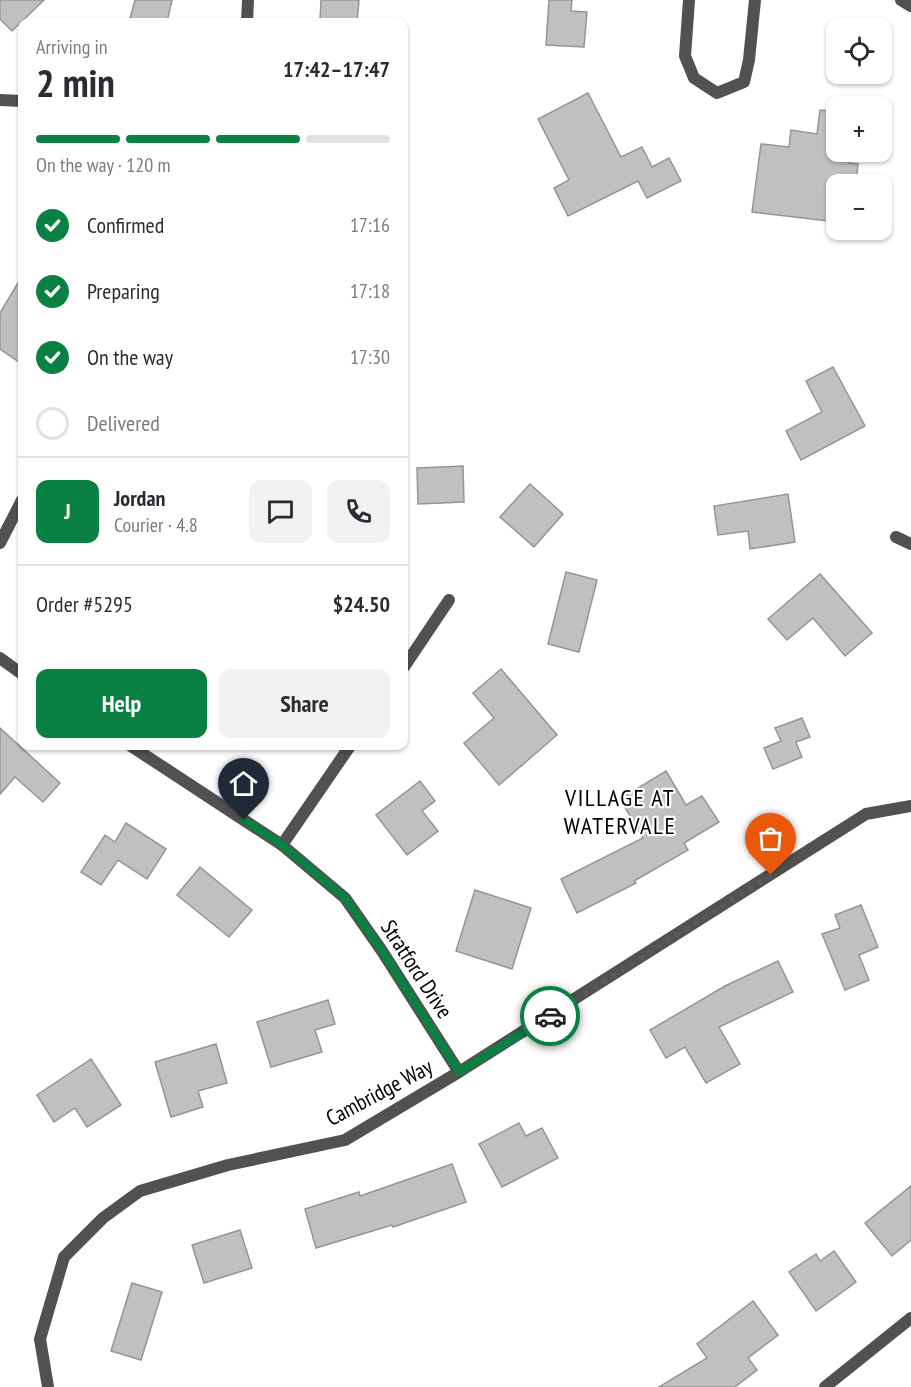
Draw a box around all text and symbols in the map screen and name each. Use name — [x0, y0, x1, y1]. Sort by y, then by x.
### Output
map controls — [826, 18, 892, 240]
button: locate — [826, 18, 892, 84]
text: Arriving in — [36, 34, 108, 60]
text: 17:42–17:47 — [283, 55, 390, 83]
text: 2 min — [36, 57, 115, 108]
button: + — [826, 96, 892, 162]
text: On the way · 120 m — [36, 152, 171, 178]
button: − — [826, 174, 892, 240]
icon: check — [36, 209, 69, 242]
text: Confirmed — [87, 211, 164, 239]
text: 17:16 — [350, 212, 390, 238]
icon: check — [36, 275, 69, 308]
text: Preparing — [87, 277, 160, 305]
text: 17:18 — [350, 278, 390, 304]
icon: check — [36, 341, 69, 374]
text: On the way — [87, 343, 173, 371]
text: 17:30 — [350, 344, 390, 370]
text: Delivered — [87, 409, 160, 437]
button: chat — [249, 480, 312, 543]
button: phone — [327, 480, 390, 543]
text: Jordan — [114, 484, 165, 512]
text: J — [64, 497, 71, 525]
text: Courier · 4.8 — [114, 512, 198, 538]
text: Order #5295 — [36, 590, 133, 618]
text: $24.50 — [333, 590, 390, 618]
button: Help — [36, 669, 207, 738]
button: Share — [219, 669, 390, 738]
pin — [218, 758, 269, 820]
icon: home — [227, 767, 260, 800]
district label: VILLAGE AT WATERVALE — [564, 782, 676, 841]
pin — [745, 813, 796, 875]
icon: bag — [754, 822, 787, 855]
street label: Stratford Drive — [375, 915, 459, 1023]
courier — [520, 986, 580, 1046]
icon: car — [534, 1000, 567, 1033]
street label: Cambridge Way — [321, 1052, 438, 1132]

